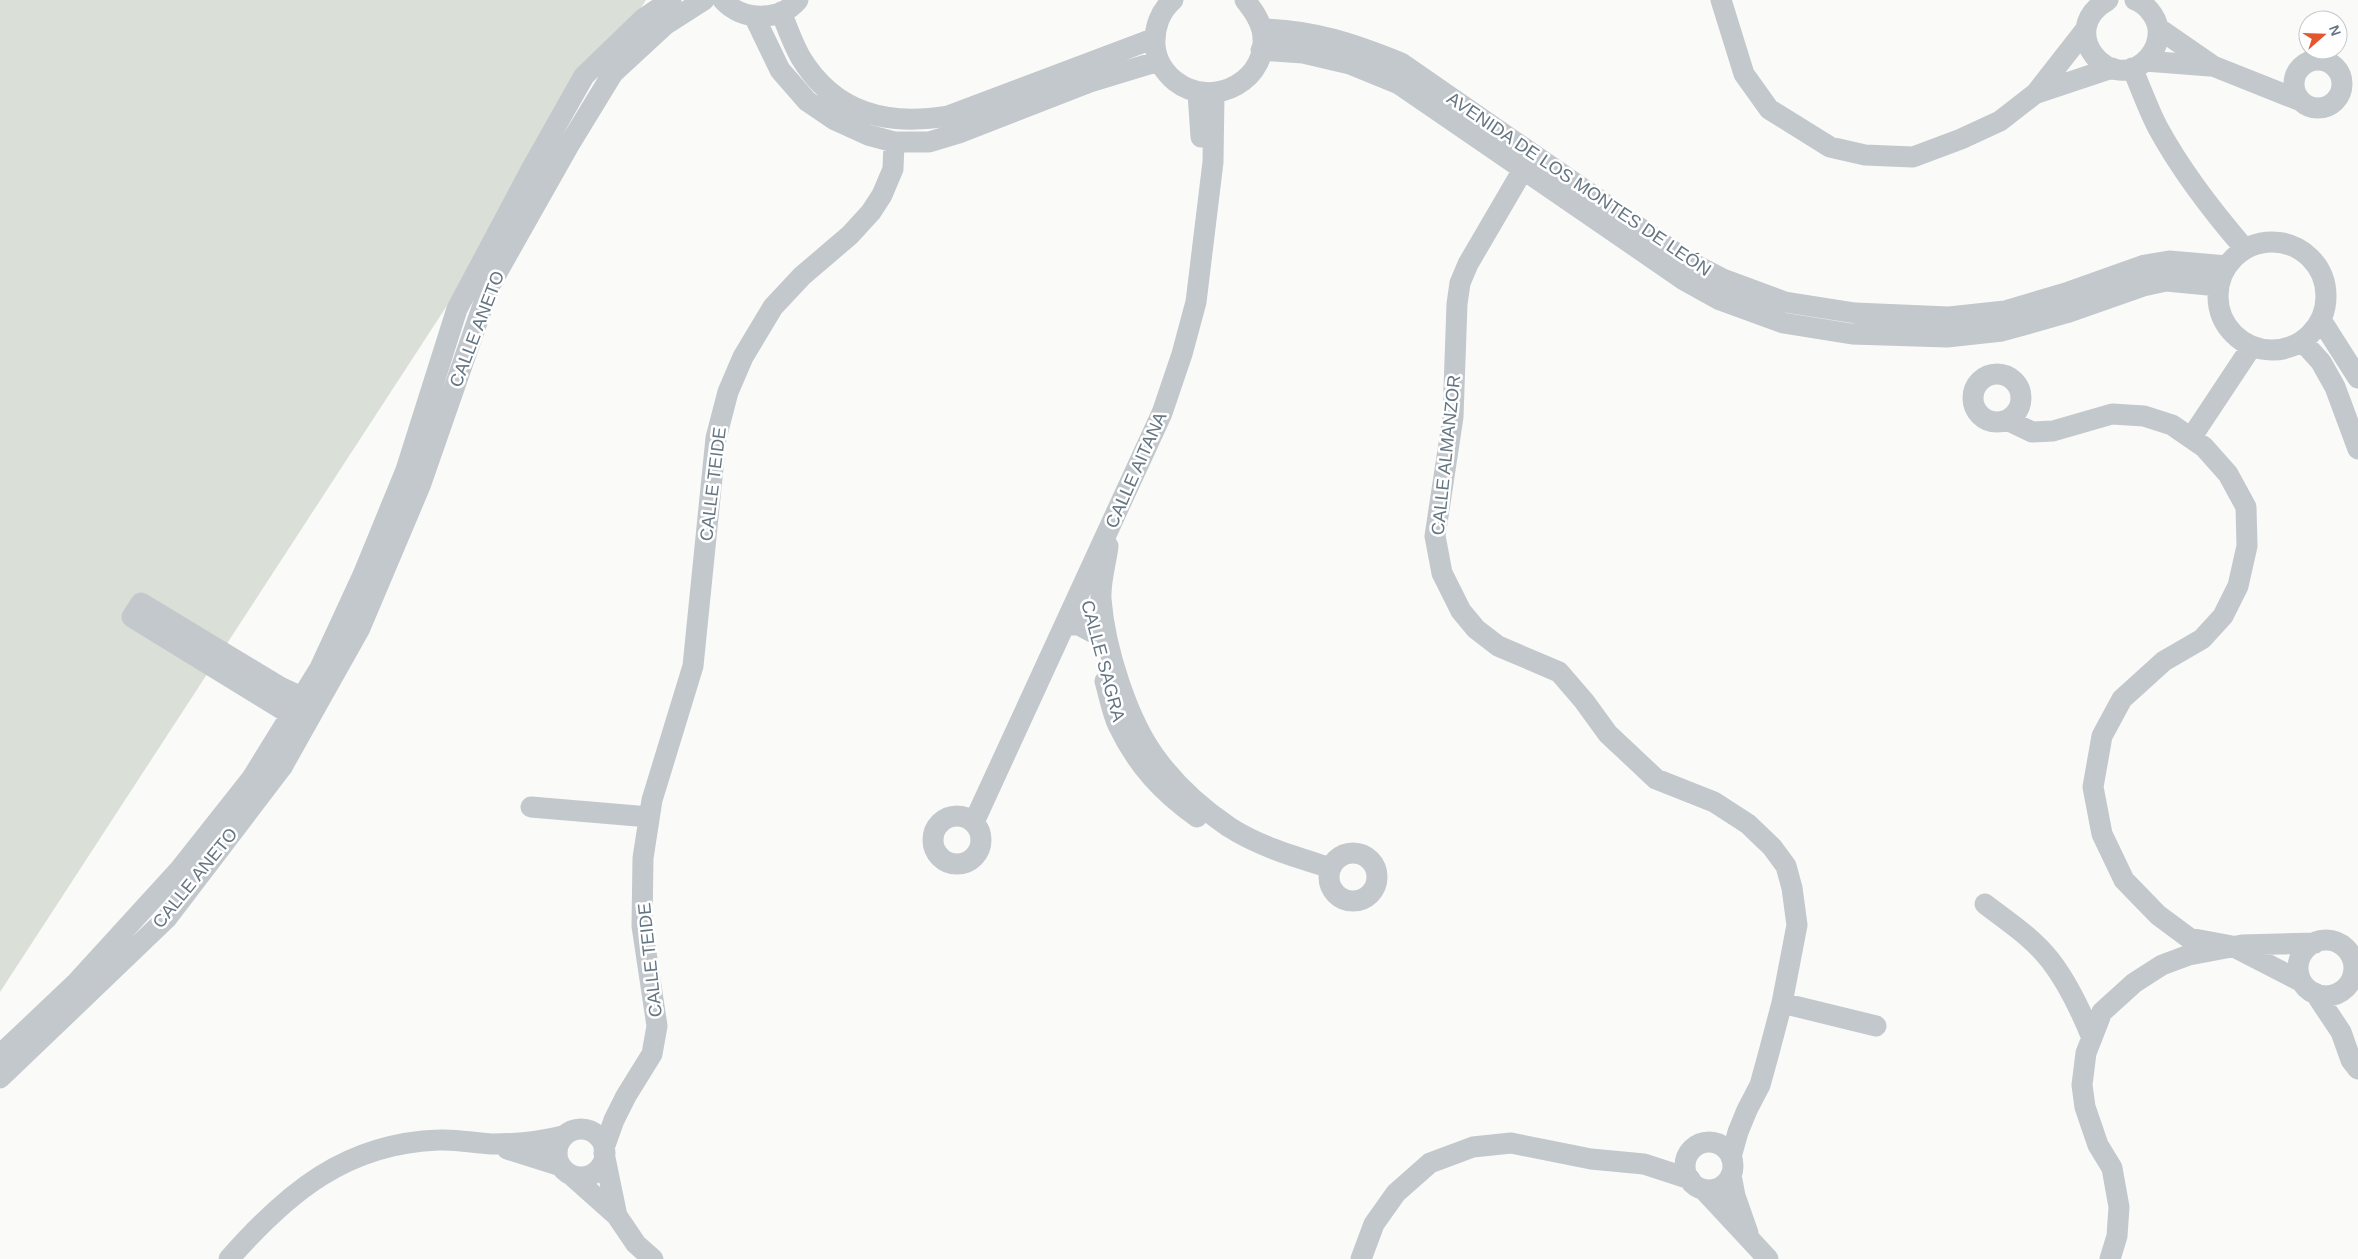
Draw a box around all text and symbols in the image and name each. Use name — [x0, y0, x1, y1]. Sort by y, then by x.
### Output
north arrow — [2298, 10, 2348, 60]
text: N — [2326, 23, 2344, 38]
street label: AVENIDA DE LOS MONTES DE LEÓN — [1443, 87, 1715, 280]
street label: CALLE ANETO — [446, 268, 508, 390]
street label: CALLE ALMANZOR — [1428, 374, 1464, 536]
street label: CALLE AITANA — [1102, 409, 1170, 531]
street label: CALLE TEIDE — [696, 426, 730, 542]
street label: CALLE SAGRA — [1077, 598, 1129, 724]
street label: CALLE ANETO — [149, 824, 241, 932]
street label: CALLE TEIDE — [634, 902, 666, 1018]

